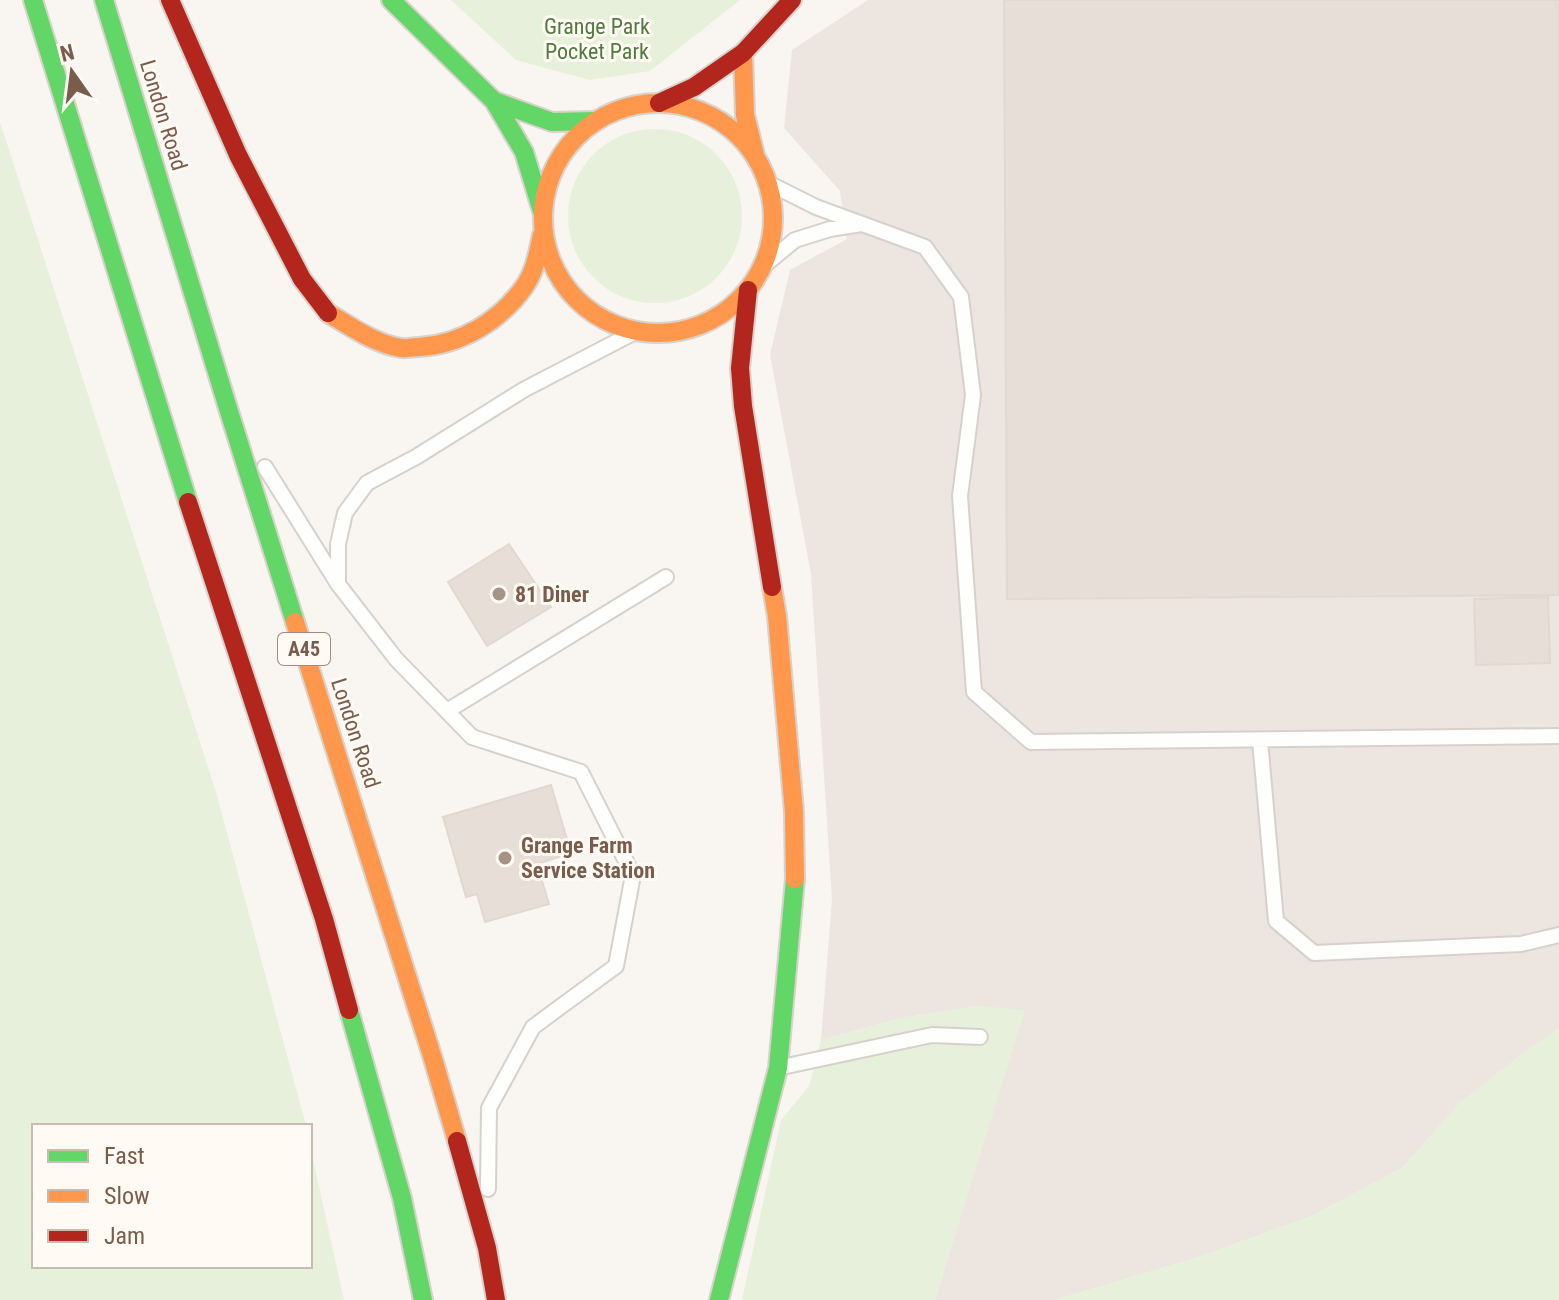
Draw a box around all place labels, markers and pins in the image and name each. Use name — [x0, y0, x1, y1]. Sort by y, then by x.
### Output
place label: 81 Diner — [515, 582, 589, 607]
marker: 81 Diner — [490, 585, 508, 603]
place label: Grange Farm Service Station — [521, 833, 655, 883]
marker: Grange Farm Service Station — [496, 849, 514, 867]

